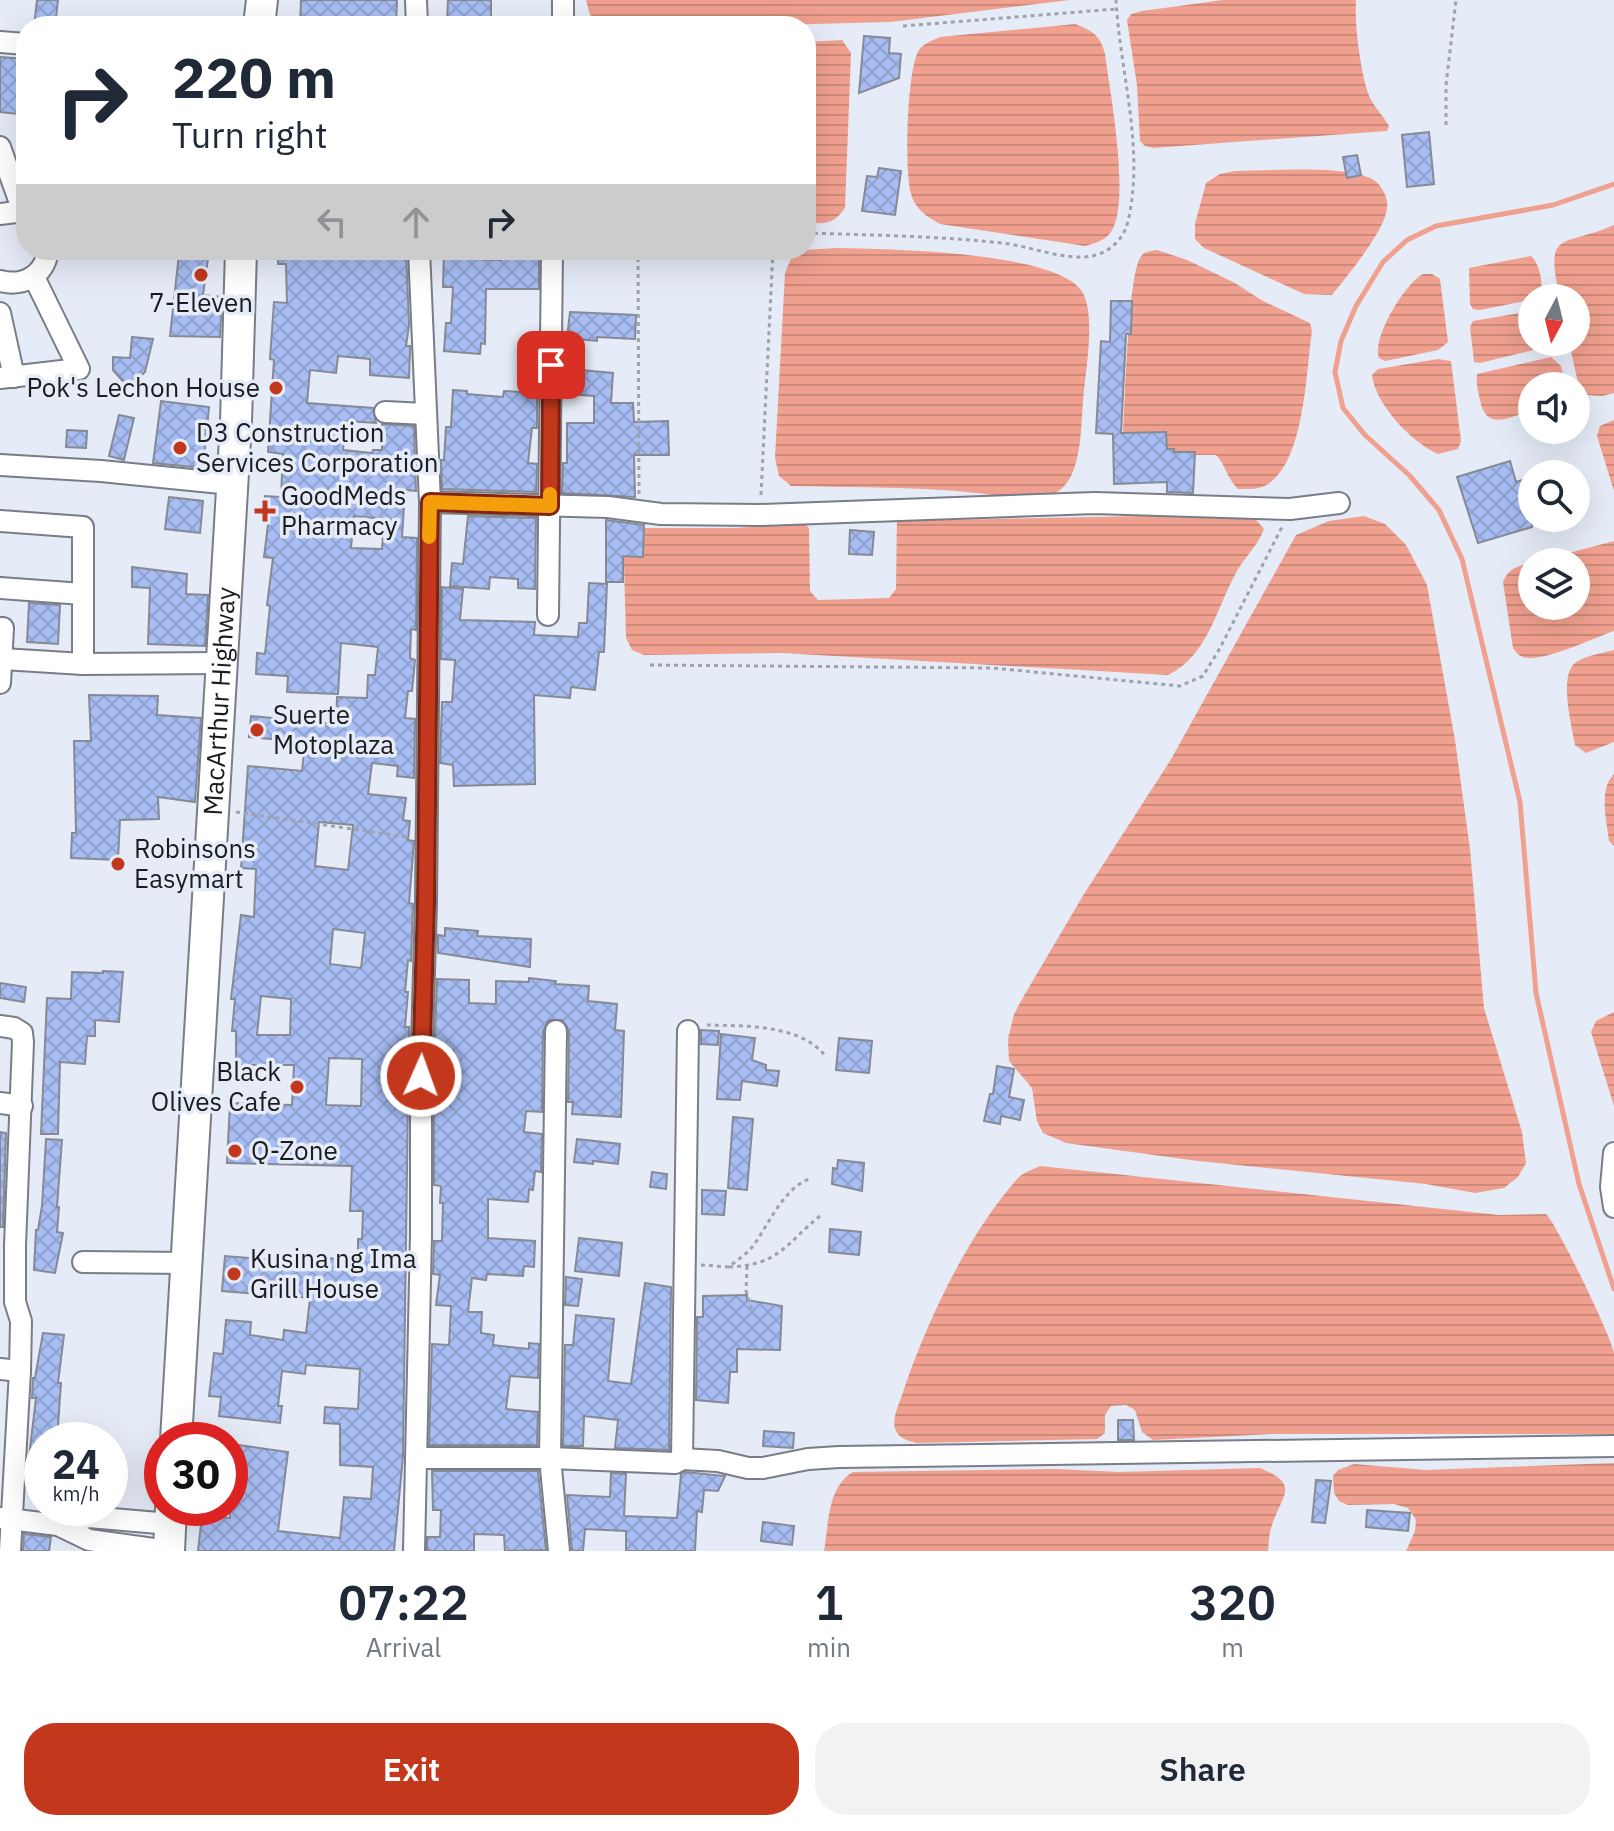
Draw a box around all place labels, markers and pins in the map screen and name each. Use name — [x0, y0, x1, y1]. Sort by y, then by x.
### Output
marker: 7-Eleven — [192, 266, 210, 284]
place label: 7-Eleven — [149, 285, 253, 319]
pin — [517, 331, 585, 399]
place label: Pok's Lechon House — [26, 370, 260, 404]
marker: Pok's Lechon House — [267, 379, 285, 397]
place label: D3 Construction Services Corporation — [196, 415, 439, 479]
marker: D3 Construction Services Corporation — [171, 439, 189, 457]
place label: GoodMeds Pharmacy — [281, 478, 406, 542]
marker: GoodMeds Pharmacy — [256, 502, 274, 520]
place label: Suerte Motoplaza — [273, 697, 394, 761]
marker: Suerte Motoplaza — [248, 721, 266, 739]
place label: Robinsons Easymart — [134, 831, 256, 895]
marker: Robinsons Easymart — [109, 855, 127, 873]
place label: Black Olives Cafe — [151, 1054, 281, 1118]
marker: Black Olives Cafe — [288, 1078, 306, 1096]
place label: Q-Zone — [251, 1133, 338, 1167]
marker: Q-Zone — [226, 1142, 244, 1160]
place label: Kusina ng Ima Grill House — [250, 1241, 417, 1305]
marker: Kusina ng Ima Grill House — [225, 1265, 243, 1283]

